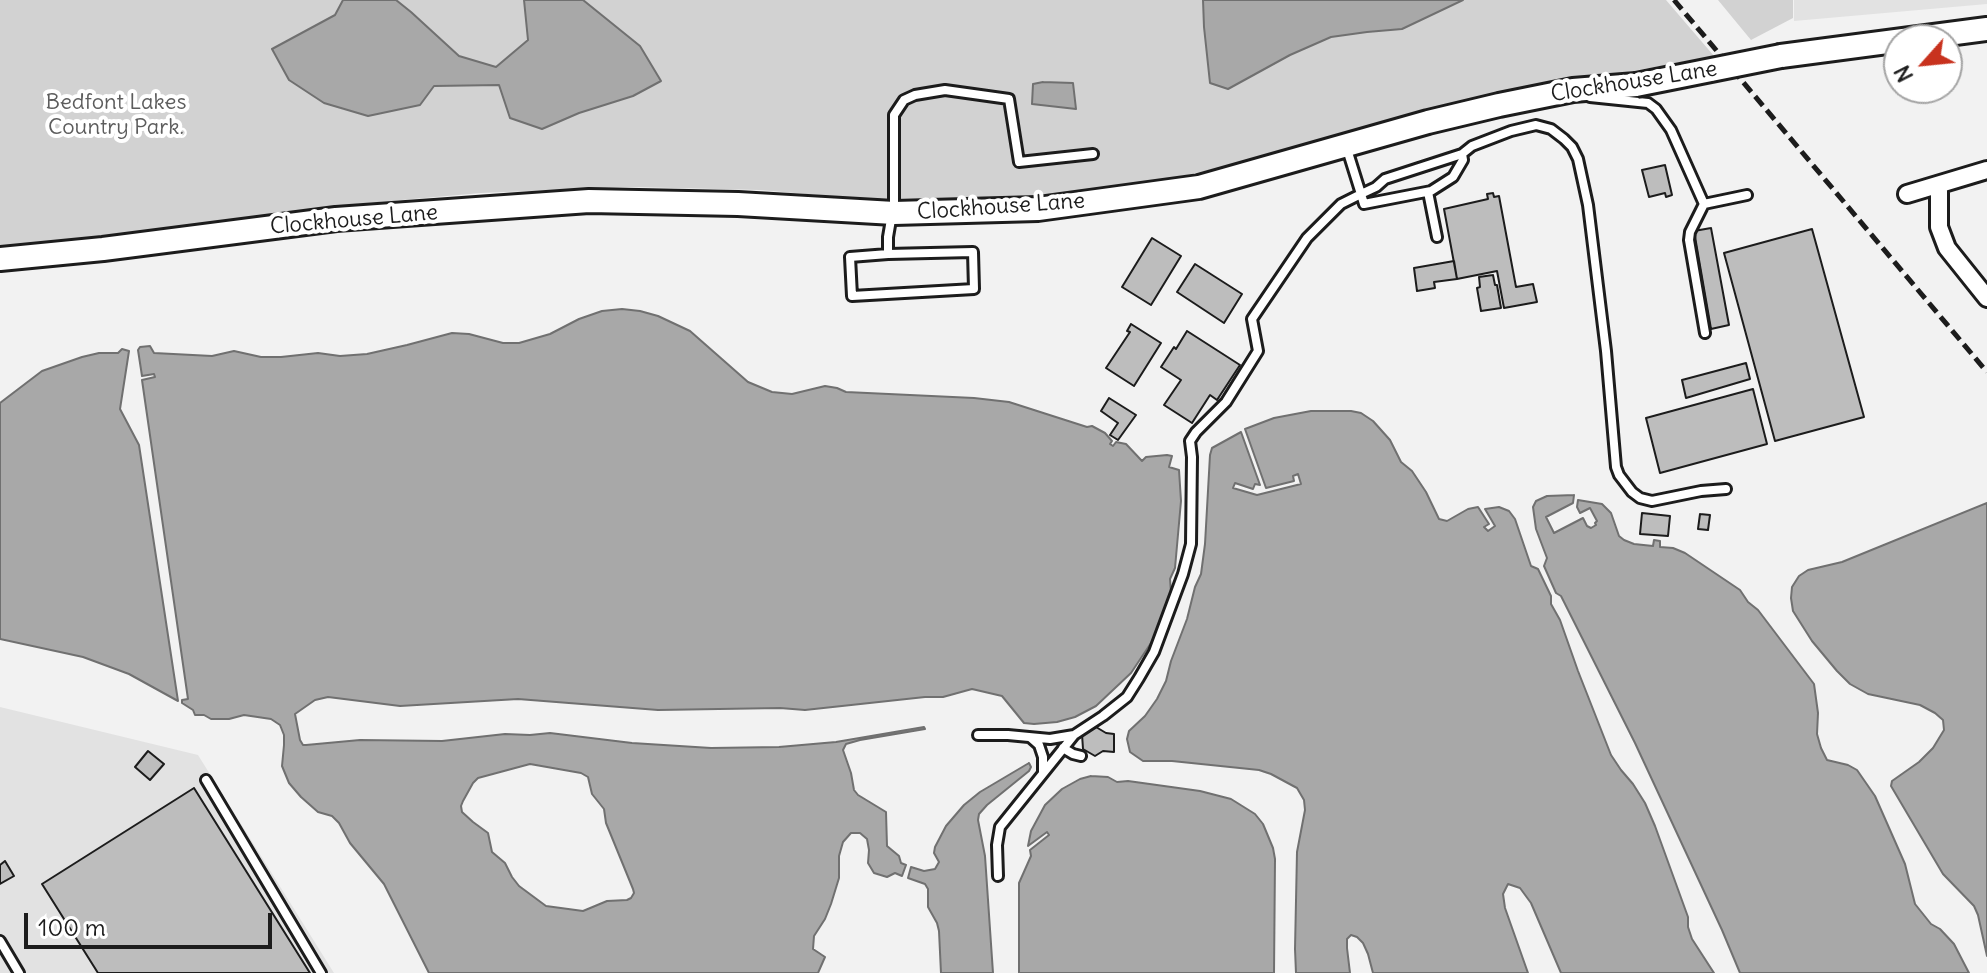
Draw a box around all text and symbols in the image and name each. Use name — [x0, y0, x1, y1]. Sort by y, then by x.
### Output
north arrow — [1883, 24, 1963, 104]
street label: Clockhouse Lane — [1549, 56, 1719, 108]
text: N — [1887, 61, 1919, 87]
park label: Bedfont Lakes Country Park. — [46, 90, 186, 142]
street label: Clockhouse Lane — [916, 188, 1086, 226]
street label: Clockhouse Lane — [269, 200, 439, 240]
scale bar — [28, 897, 276, 947]
text: 100 m — [38, 912, 106, 942]

